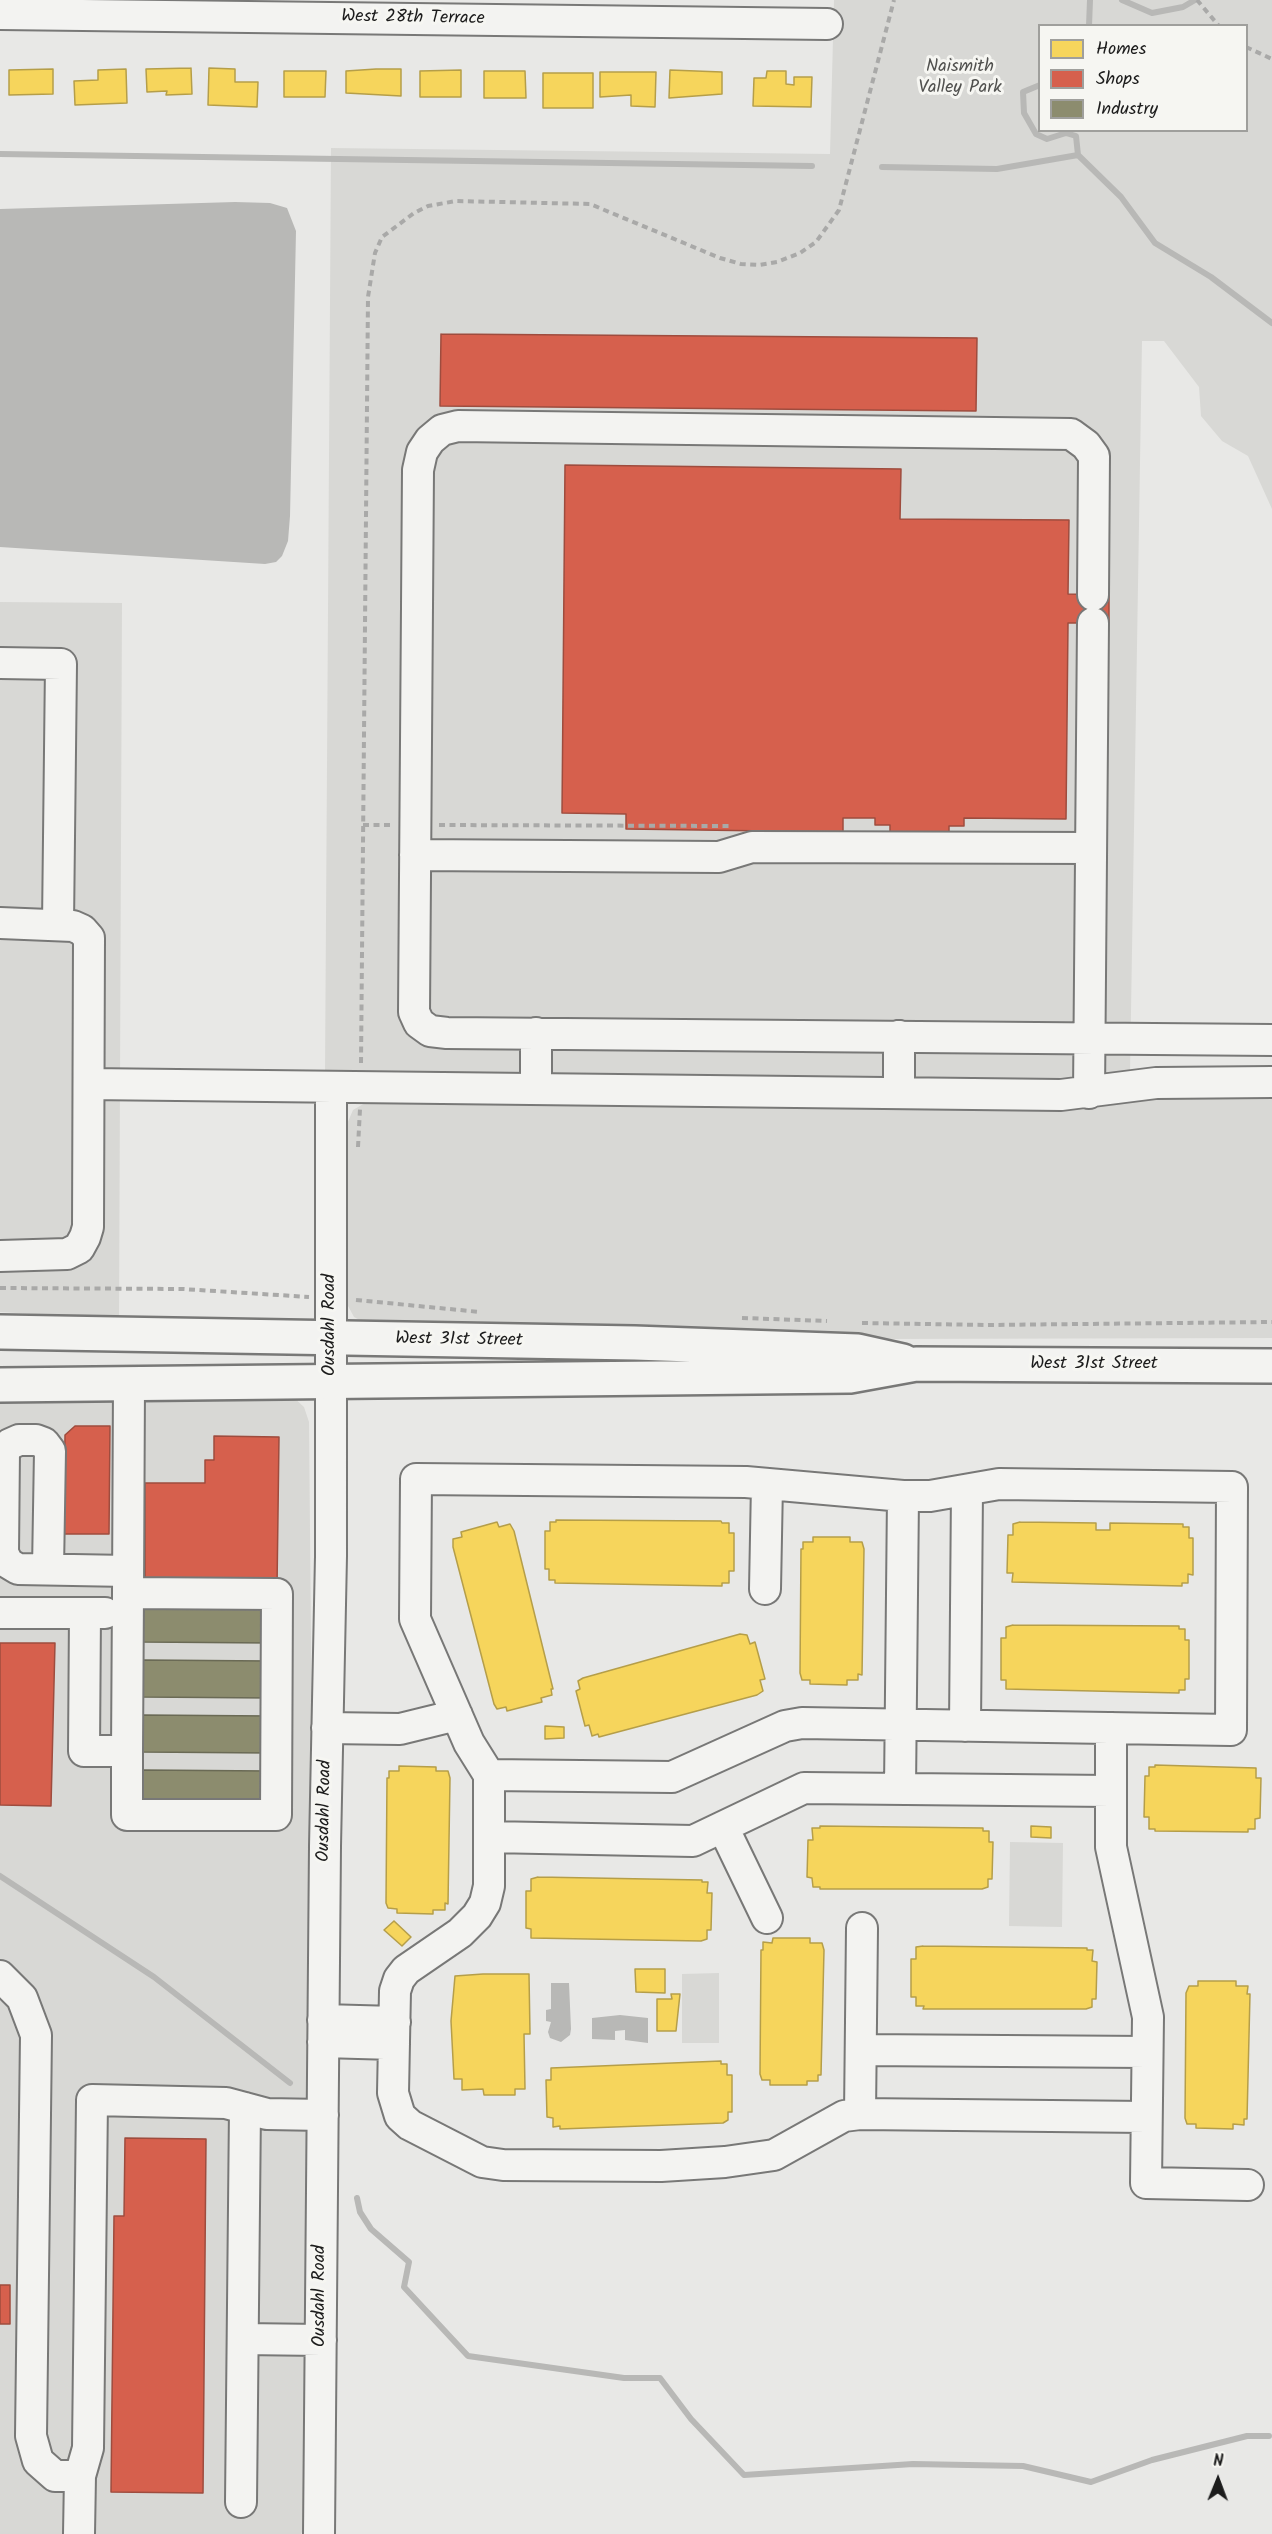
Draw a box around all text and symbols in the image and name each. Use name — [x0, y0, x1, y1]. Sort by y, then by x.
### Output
street label: West 28th Terrace — [341, 7, 485, 31]
legend — [1038, 24, 1248, 132]
text: Homes — [1096, 35, 1146, 64]
park label: Naismith Valley Park — [918, 57, 1002, 100]
text: Shops — [1096, 65, 1140, 94]
text: Industry — [1096, 95, 1158, 124]
street label: Ousdahl Road — [320, 1274, 342, 1376]
street label: West 31st Street — [395, 1329, 523, 1353]
street label: West 31st Street — [1030, 1354, 1158, 1376]
street label: Ousdahl Road — [314, 1760, 338, 1862]
street label: Ousdahl Road — [310, 2245, 332, 2347]
text: N — [1213, 2449, 1224, 2474]
north arrow — [1188, 2450, 1248, 2510]

